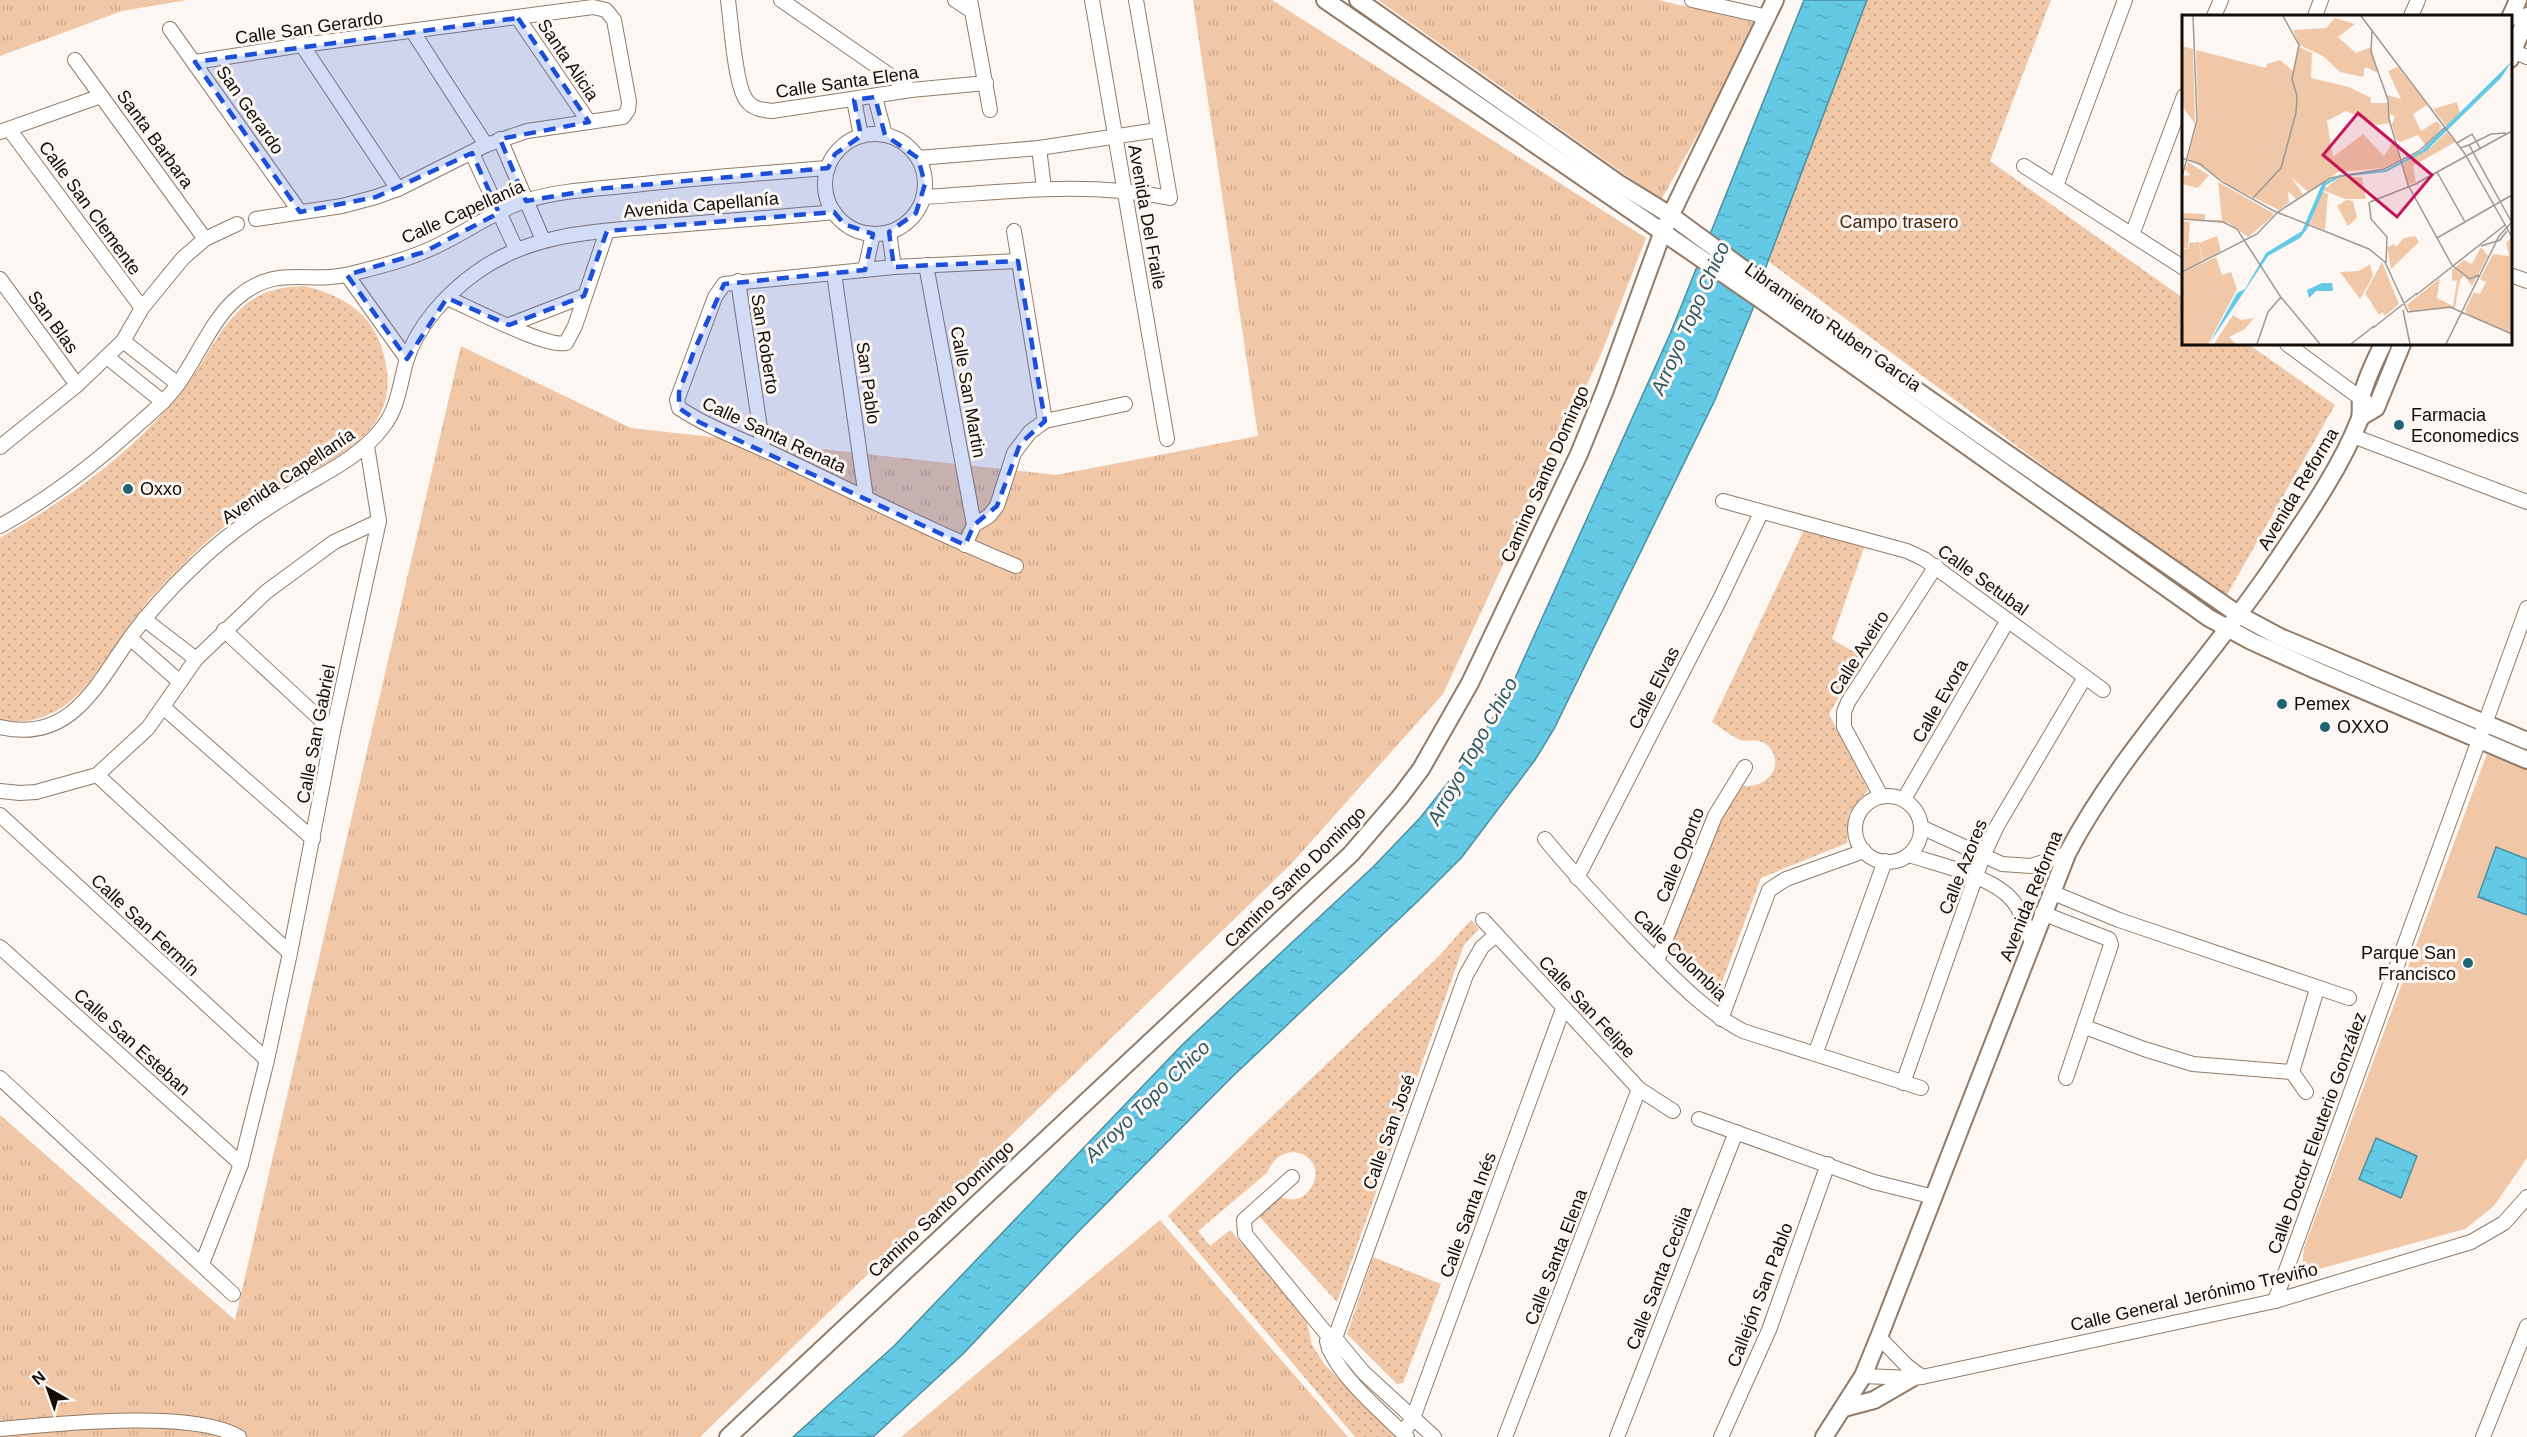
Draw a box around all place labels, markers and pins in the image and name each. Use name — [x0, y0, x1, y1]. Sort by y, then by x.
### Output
place label: Farmacia Economedics — [2411, 405, 2519, 446]
marker: Farmacia Economedics — [2392, 418, 2406, 432]
place label: Oxxo — [140, 479, 182, 499]
marker: Oxxo — [121, 482, 135, 496]
place label: Pemex — [2294, 694, 2350, 714]
marker: Pemex — [2275, 697, 2289, 711]
place label: OXXO — [2337, 717, 2389, 737]
marker: OXXO — [2318, 720, 2332, 734]
place label: Parque San Francisco — [2361, 943, 2456, 984]
marker: Parque San Francisco — [2461, 956, 2475, 970]

